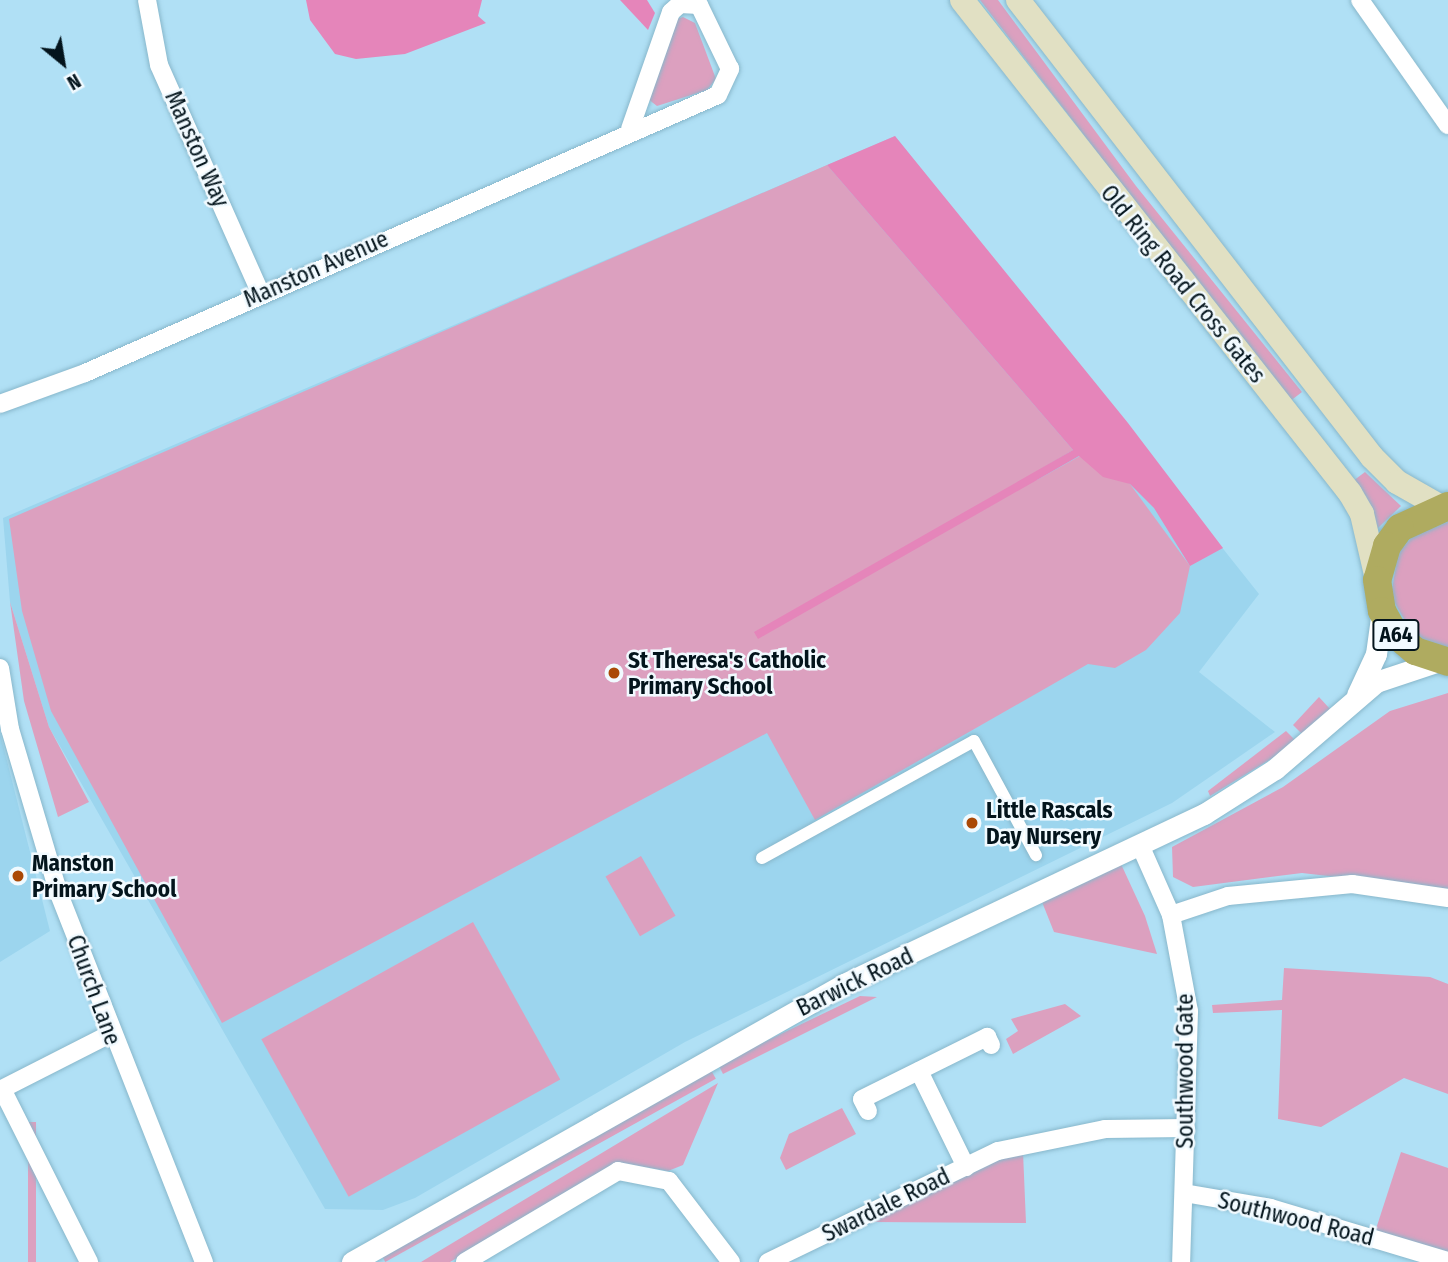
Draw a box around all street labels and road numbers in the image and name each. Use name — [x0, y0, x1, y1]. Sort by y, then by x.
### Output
street label: Manston Way — [159, 87, 235, 211]
street label: Old Ring Road Cross Gates — [1095, 180, 1271, 388]
street label: Manston Avenue — [239, 225, 393, 313]
road number: A64 — [1372, 618, 1420, 652]
street label: Church Lane — [61, 931, 127, 1049]
street label: Barwick Road — [792, 942, 918, 1022]
street label: Southwood Gate — [1171, 993, 1199, 1149]
street label: Swardale Road — [818, 1162, 954, 1248]
street label: Southwood Road — [1215, 1186, 1377, 1252]

